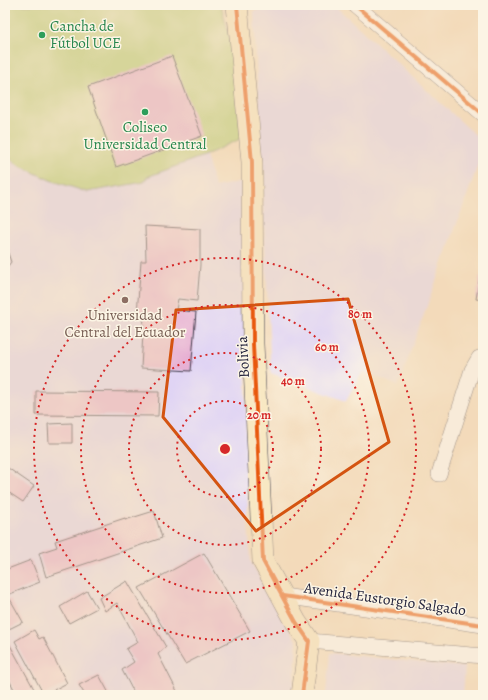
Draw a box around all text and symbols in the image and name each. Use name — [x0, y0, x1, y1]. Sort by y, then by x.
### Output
place label: Cancha de Fútbol UCE — [50, 16, 121, 53]
marker: Cancha de Fútbol UCE — [37, 30, 47, 40]
marker: Coliseo Universidad Central — [140, 107, 150, 117]
place label: Coliseo Universidad Central — [84, 117, 207, 154]
marker: Universidad Central del Ecuador — [120, 295, 130, 305]
place label: Universidad Central del Ecuador — [65, 305, 186, 342]
text: 80 m — [348, 306, 372, 322]
street label: Bolivia — [232, 335, 254, 379]
text: 60 m — [315, 339, 339, 355]
text: 40 m — [281, 373, 305, 389]
text: 20 m — [247, 407, 271, 423]
centre of rings — [218, 442, 232, 456]
street label: Avenida Eustorgio Salgado — [302, 578, 467, 620]

